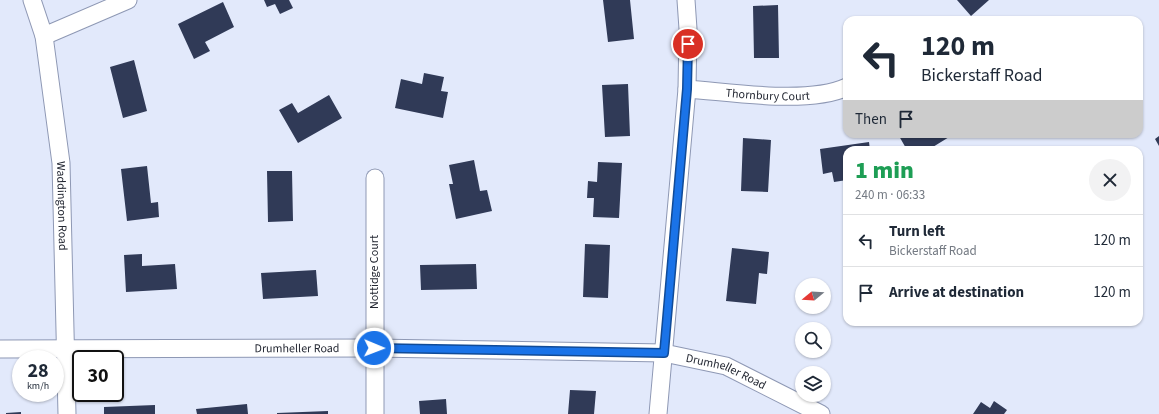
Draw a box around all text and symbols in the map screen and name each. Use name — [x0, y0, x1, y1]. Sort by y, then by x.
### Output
text: 120 m — [921, 26, 995, 66]
pin — [671, 27, 705, 61]
icon: left — [855, 32, 907, 84]
icon: arrive — [677, 33, 699, 55]
text: Bickerstaff Road — [921, 63, 1042, 88]
street label: Thornbury Court — [725, 85, 810, 105]
icon: arrive — [895, 108, 917, 130]
text: Then — [855, 109, 887, 130]
text: 1 min — [855, 153, 914, 188]
button: close — [1089, 159, 1131, 201]
street label: Waddington Road — [52, 161, 71, 251]
text: 240 m · 06:33 — [855, 186, 925, 204]
text: Turn left — [889, 221, 945, 242]
icon: left — [855, 230, 877, 252]
text: 120 m — [1093, 230, 1131, 251]
street label: Nottidge Court — [366, 235, 383, 309]
text: Bickerstaff Road — [889, 242, 977, 260]
north arrow — [795, 278, 831, 314]
map controls — [795, 278, 831, 402]
icon: arrive — [855, 282, 877, 304]
text: Arrive at destination — [889, 282, 1024, 303]
text: 120 m — [1093, 282, 1131, 303]
button: search — [795, 322, 831, 358]
position arrow — [353, 327, 395, 369]
street label: Drumheller Road — [254, 340, 340, 357]
speed limit sign: 30 — [72, 350, 124, 402]
street label: Drumheller Road — [684, 350, 769, 394]
text: 28 — [27, 357, 49, 385]
button: layers — [795, 366, 831, 402]
text: km/h — [27, 379, 49, 393]

